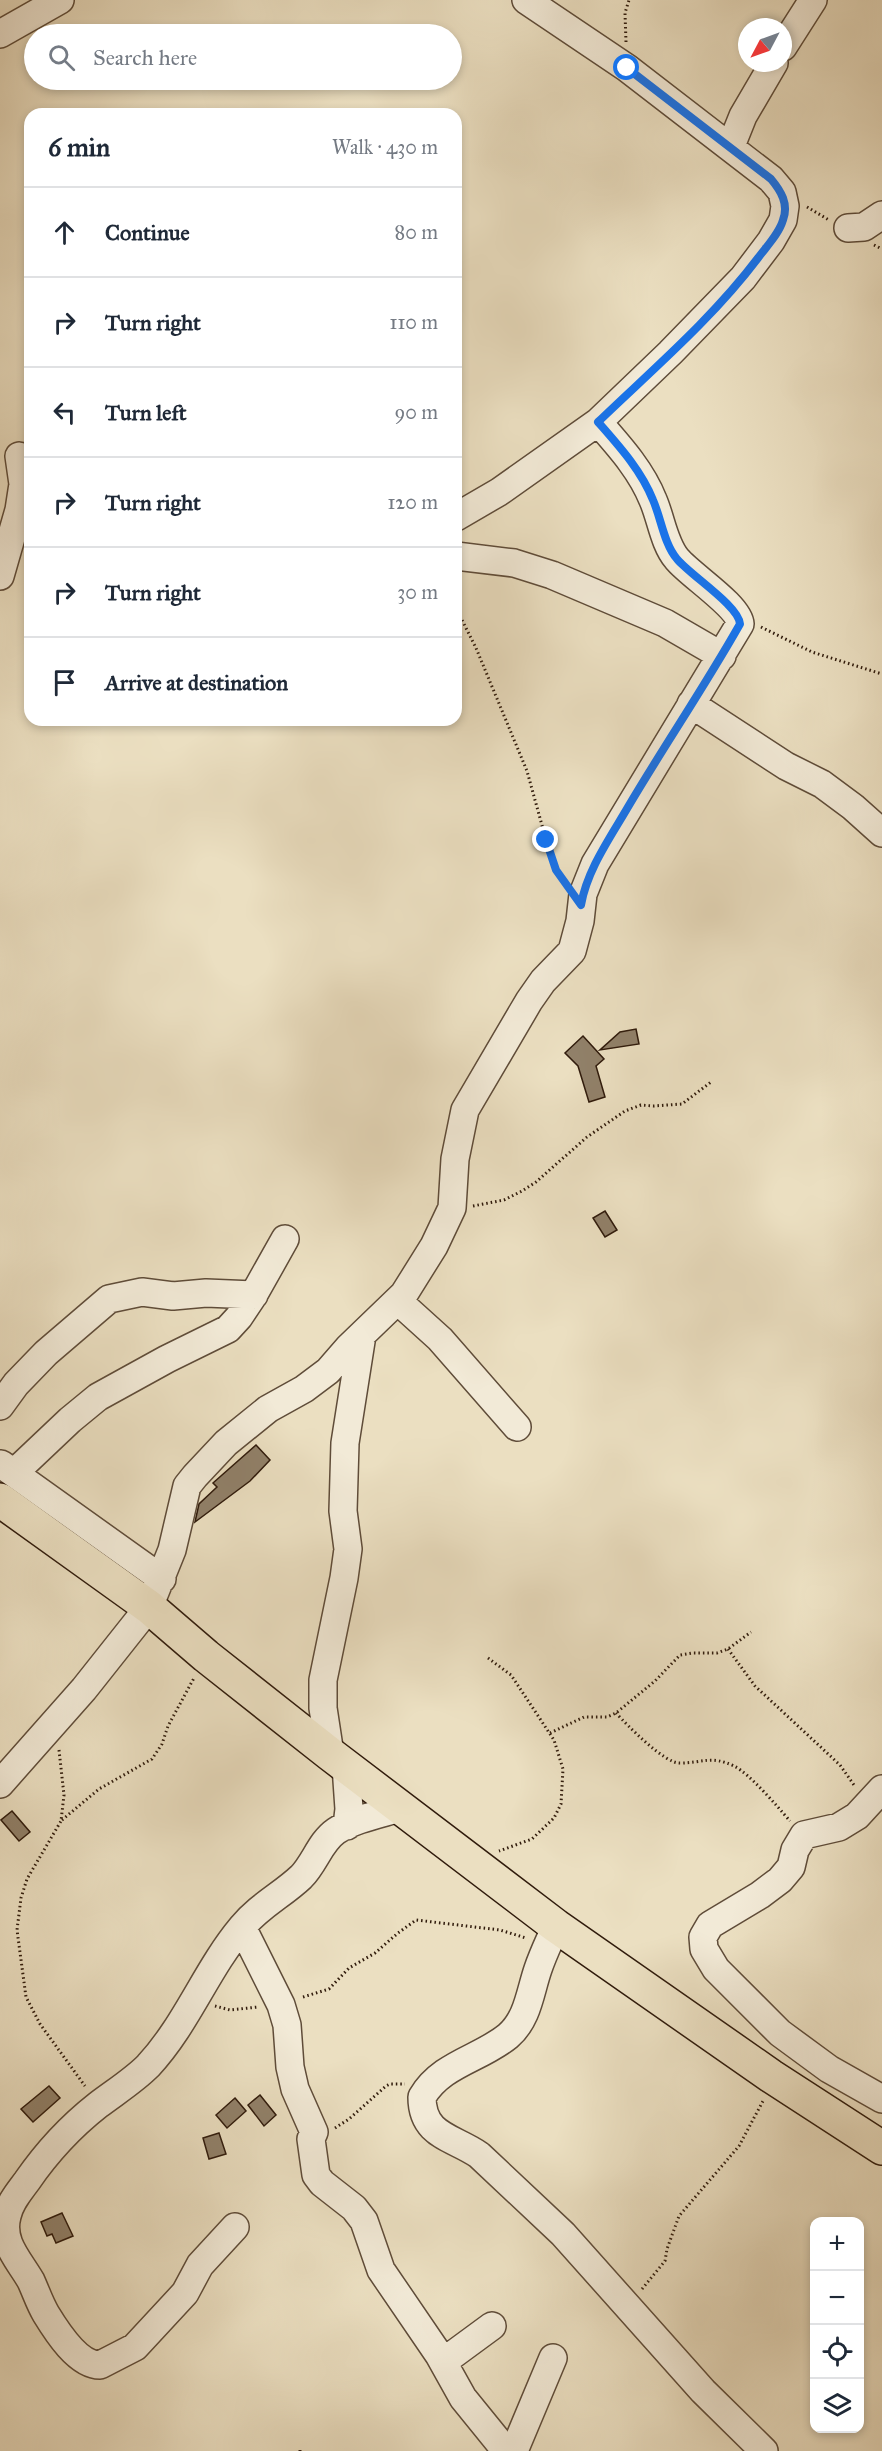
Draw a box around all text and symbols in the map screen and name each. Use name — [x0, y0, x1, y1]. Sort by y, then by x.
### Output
north arrow — [738, 18, 792, 72]
search box — [24, 24, 462, 90]
icon: search — [45, 41, 78, 74]
text: Search here — [93, 44, 197, 71]
route start — [613, 54, 639, 80]
text: 6 min — [48, 131, 110, 163]
text: Walk · 430 m — [332, 135, 438, 159]
icon: ahead — [48, 216, 81, 249]
text: Continue — [105, 219, 190, 246]
text: 80 m — [395, 220, 438, 244]
icon: right — [48, 306, 81, 339]
text: Turn right — [105, 309, 201, 336]
text: 110 m — [390, 310, 438, 334]
icon: left — [48, 396, 81, 429]
text: Turn left — [105, 399, 187, 426]
text: 90 m — [395, 400, 438, 424]
icon: right — [48, 486, 81, 519]
text: Turn right — [105, 489, 201, 516]
text: 120 m — [387, 490, 438, 514]
icon: right — [48, 576, 81, 609]
text: Turn right — [105, 579, 201, 606]
text: 30 m — [397, 580, 438, 604]
icon: arrive — [48, 666, 81, 699]
text: Arrive at destination — [105, 669, 288, 696]
route end — [532, 826, 558, 852]
map controls — [810, 2217, 864, 2433]
button: + — [810, 2217, 864, 2271]
button: − — [810, 2271, 864, 2325]
button: locate — [810, 2325, 864, 2379]
button: layers — [810, 2379, 864, 2433]

